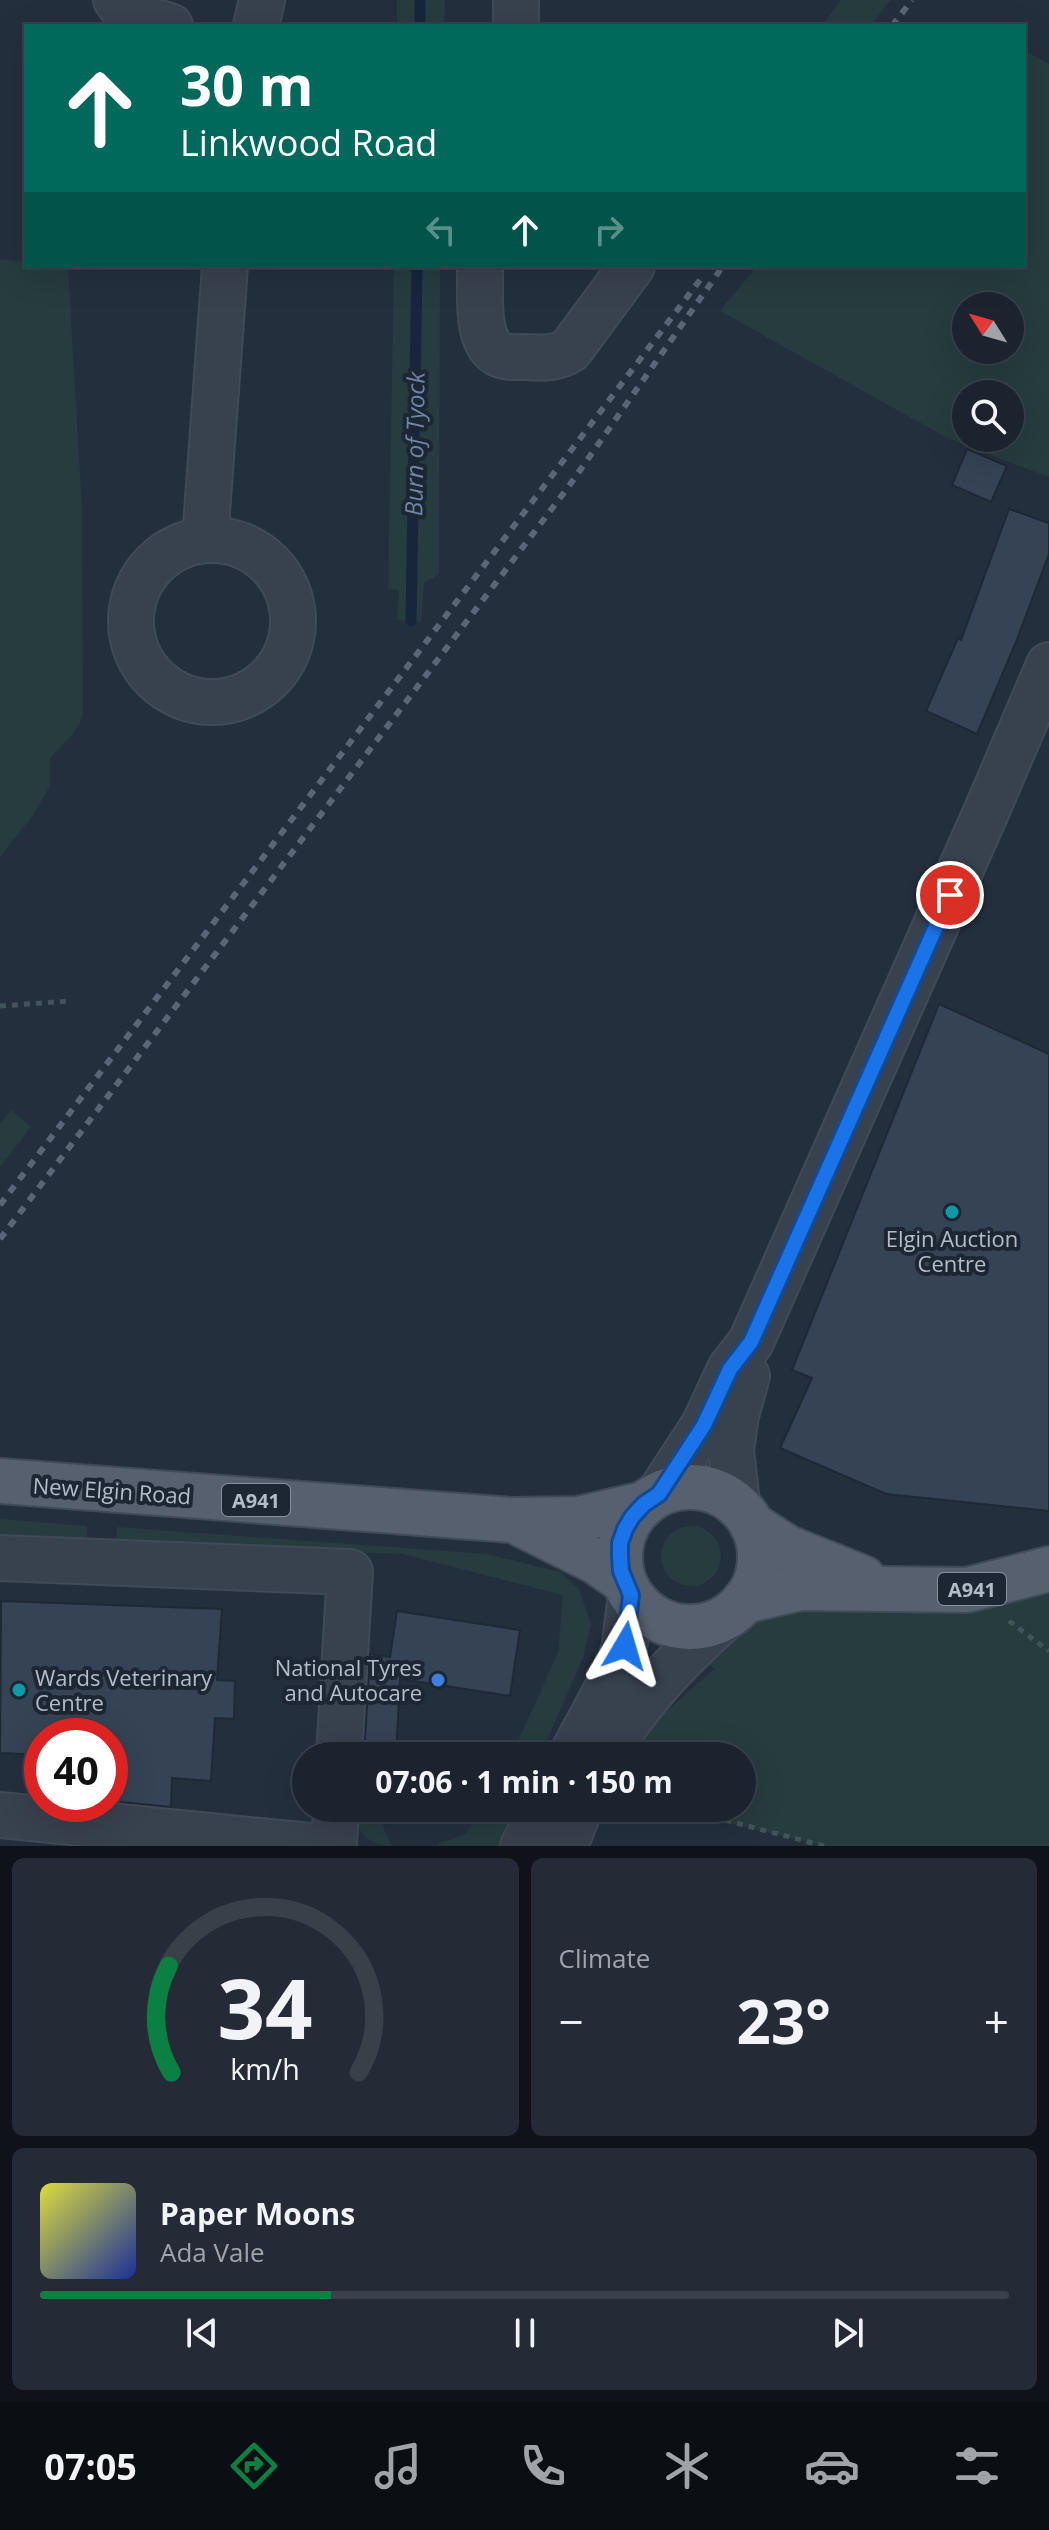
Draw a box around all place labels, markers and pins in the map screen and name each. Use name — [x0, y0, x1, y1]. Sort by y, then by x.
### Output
pin — [916, 861, 984, 929]
marker: Elgin Auction Centre — [943, 1203, 961, 1221]
place label: Elgin Auction Centre — [886, 1223, 1018, 1278]
place label: National Tyres and Autocare — [275, 1652, 422, 1707]
place label: Wards Veterinary Centre — [35, 1662, 213, 1717]
marker: National Tyres and Autocare — [429, 1671, 447, 1689]
marker: Wards Veterinary Centre — [10, 1681, 28, 1699]

